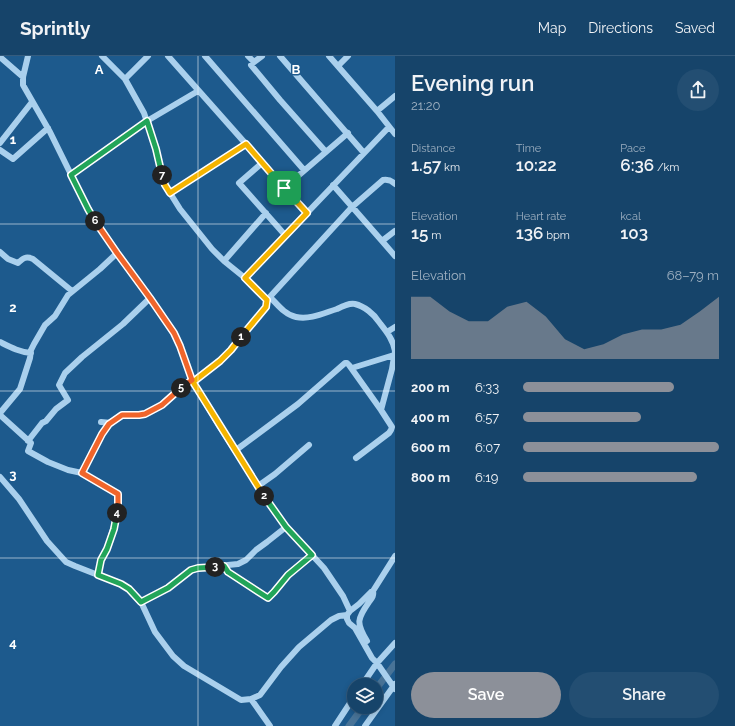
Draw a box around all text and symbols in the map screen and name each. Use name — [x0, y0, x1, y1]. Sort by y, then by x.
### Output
text: Sprintly — [20, 17, 91, 39]
text: Map — [538, 20, 566, 36]
text: Directions — [588, 20, 653, 36]
text: Saved — [675, 20, 715, 36]
text: A — [95, 62, 104, 77]
text: B — [292, 62, 301, 77]
button: share — [677, 69, 719, 111]
text: Evening run — [411, 70, 534, 96]
text: 21:20 — [411, 98, 441, 113]
text: 1 — [10, 132, 17, 147]
text: Distance — [411, 142, 455, 155]
text: Time — [516, 142, 541, 155]
text: Pace — [620, 142, 646, 155]
text: 1.57 — [411, 155, 441, 175]
text: 10:22 — [516, 155, 557, 175]
text: 6:36 — [620, 155, 654, 175]
text: km — [441, 161, 460, 174]
text: /km — [654, 161, 679, 174]
pin: 7 — [152, 165, 172, 185]
text: 7 — [159, 168, 165, 181]
pin — [267, 171, 301, 205]
icon: arrive — [273, 177, 295, 199]
text: Elevation — [411, 210, 458, 223]
text: Heart rate — [516, 210, 566, 223]
text: kcal — [620, 210, 641, 223]
pin: 6 — [85, 211, 105, 231]
text: 6 — [92, 214, 98, 227]
text: 15 — [411, 223, 428, 243]
text: 136 — [516, 223, 543, 243]
text: 103 — [620, 223, 648, 243]
text: m — [428, 229, 441, 242]
text: bpm — [543, 229, 570, 242]
text: Elevation — [411, 268, 466, 283]
text: 68–79 m — [667, 268, 719, 283]
text: 2 — [9, 300, 17, 315]
pin: 1 — [231, 327, 251, 347]
text: 1 — [238, 330, 244, 343]
pin: 5 — [171, 378, 191, 398]
text: 200 m — [411, 380, 450, 395]
text: 6:33 — [475, 380, 499, 395]
text: 5 — [178, 381, 184, 394]
text: 400 m — [411, 410, 450, 425]
text: 6:57 — [475, 410, 499, 425]
text: 600 m — [411, 440, 450, 455]
text: 6:07 — [475, 440, 500, 455]
text: 3 — [9, 467, 17, 482]
text: 800 m — [411, 470, 450, 485]
text: 6:19 — [475, 470, 498, 485]
pin: 2 — [254, 486, 274, 506]
text: 2 — [261, 489, 267, 502]
pin: 4 — [107, 503, 127, 523]
text: 4 — [114, 506, 120, 519]
pin: 3 — [205, 557, 225, 577]
text: 3 — [212, 560, 218, 573]
text: 4 — [9, 635, 17, 650]
button: Save — [411, 672, 561, 718]
button: Share — [569, 672, 719, 718]
map controls — [347, 678, 383, 714]
button: layers — [347, 678, 383, 714]

